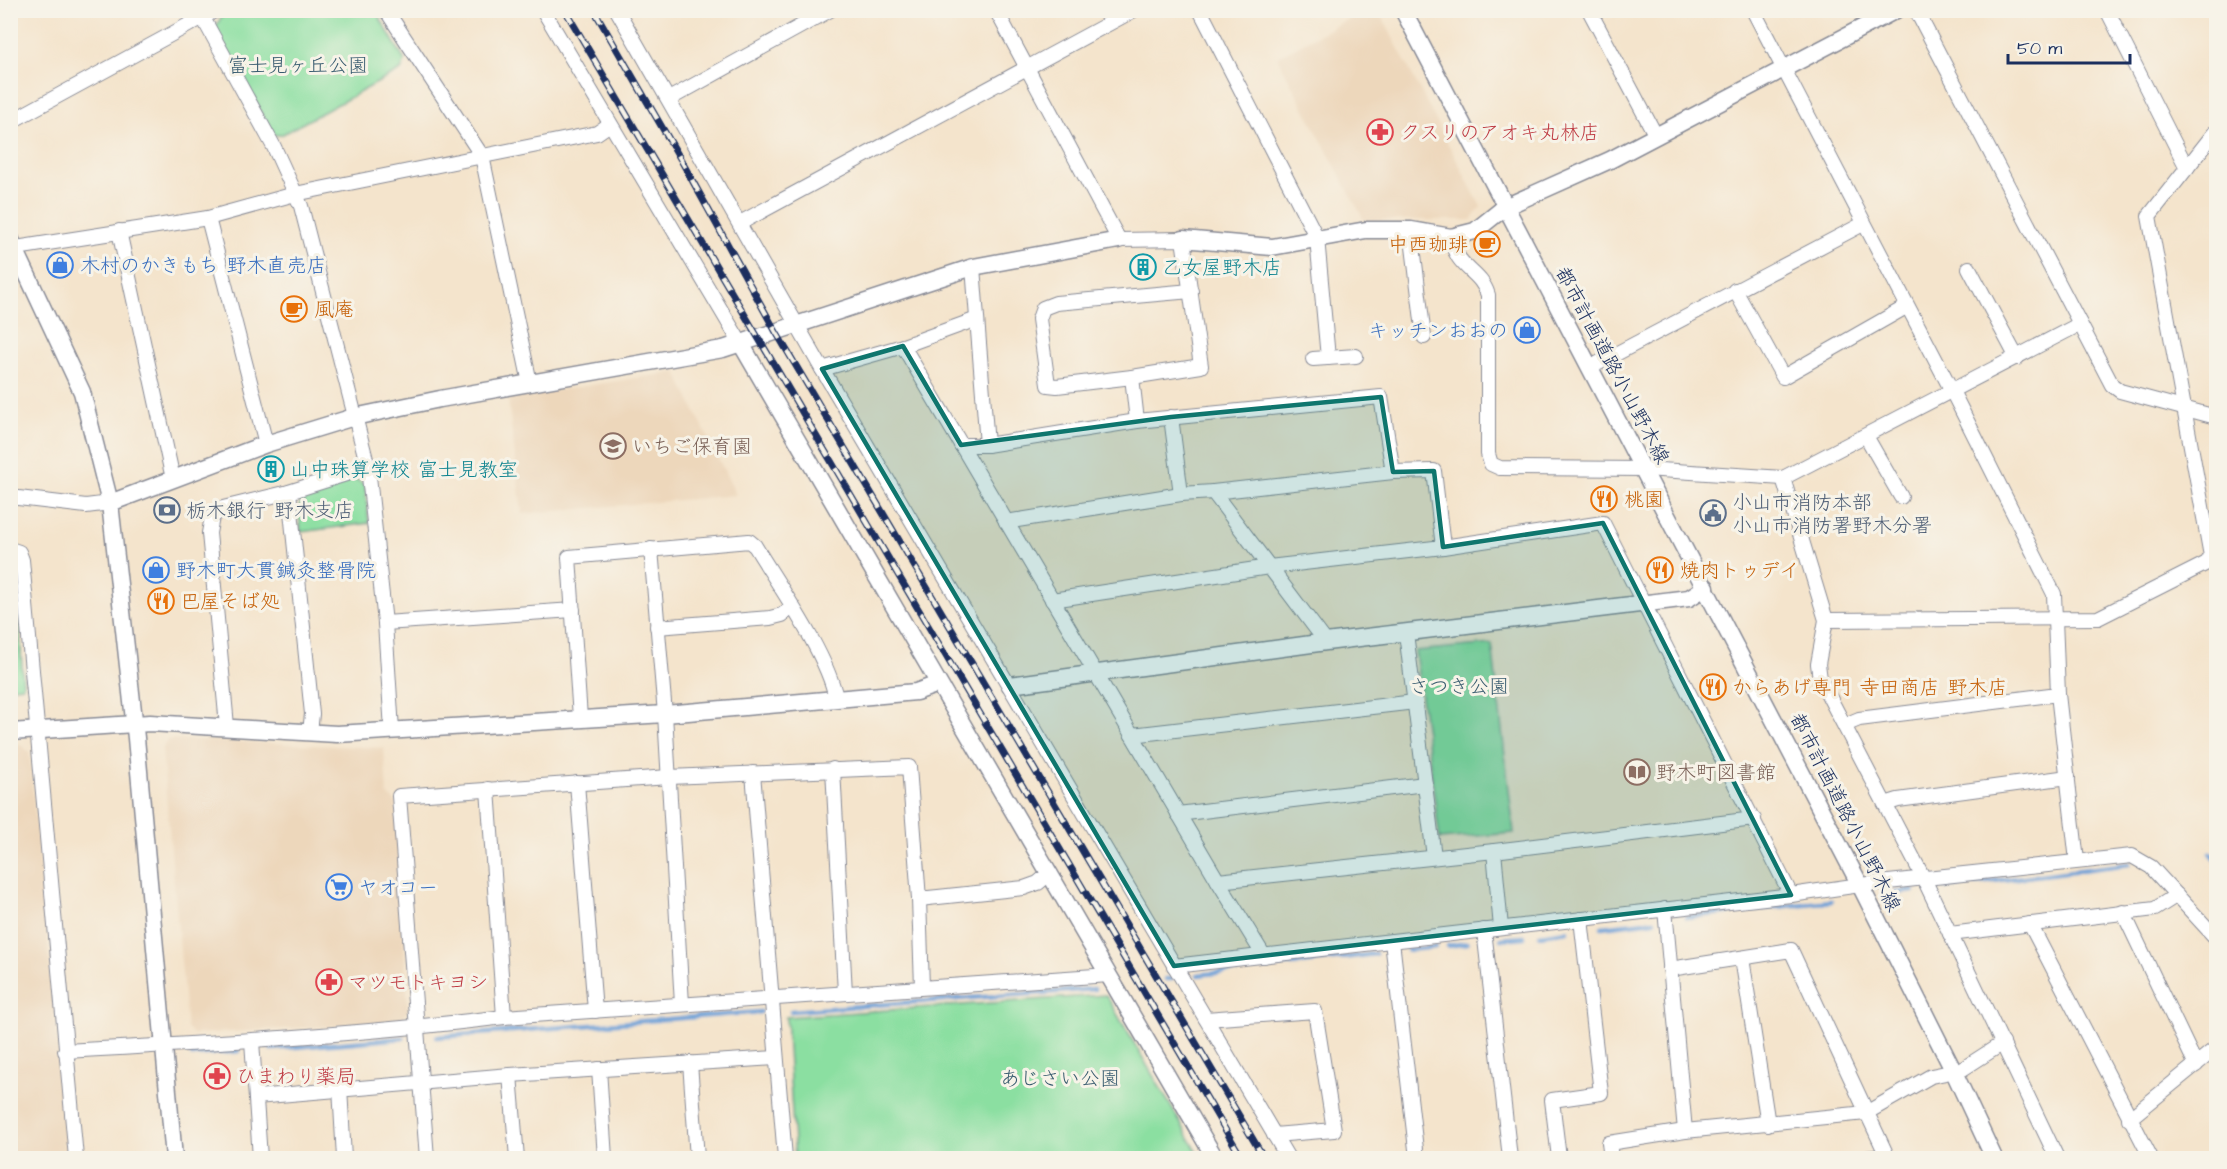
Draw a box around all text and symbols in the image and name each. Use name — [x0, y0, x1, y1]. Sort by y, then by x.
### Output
scale bar — [2008, 27, 2130, 65]
text: 50 m — [2017, 36, 2062, 61]
park label: 富士見ヶ丘公園 — [228, 52, 368, 80]
pharmacy icon: クスリのアオキ丸林店 — [1365, 117, 1395, 147]
place label: クスリのアオキ丸林店 — [1400, 119, 1600, 147]
cafe icon: 中西珈琲 — [1472, 229, 1502, 259]
place label: 中西珈琲 — [1388, 231, 1468, 259]
shop icon: 木村のかきもち 野木直売店 — [45, 250, 75, 280]
place label: 木村のかきもち 野木直売店 — [80, 252, 326, 280]
building icon: 乙女屋野木店 — [1128, 252, 1158, 282]
place label: 乙女屋野木店 — [1162, 254, 1282, 282]
street label: 都市計画道路小山野木線 — [1548, 262, 1676, 469]
cafe icon: 風庵 — [279, 294, 309, 324]
place label: 風庵 — [314, 296, 354, 324]
shop icon: キッチンおおの — [1512, 315, 1542, 345]
place label: キッチンおおの — [1368, 317, 1508, 345]
school or university icon: いちご保育園 — [598, 431, 628, 461]
place label: いちご保育園 — [632, 433, 752, 461]
building icon: 山中珠算学校 富士見教室 — [256, 454, 286, 484]
place label: 山中珠算学校 富士見教室 — [290, 456, 518, 484]
restaurant icon: 桃園 — [1589, 484, 1619, 514]
place label: 桃園 — [1624, 486, 1664, 514]
place label: 小山市消防本部 小山市消防署野木分署 — [1732, 489, 1932, 540]
bank icon: 栃木銀行 野木支店 — [152, 495, 182, 525]
place label: 栃木銀行 野木支店 — [186, 497, 354, 525]
public building icon: 小山市消防本部 小山市消防署野木分署 — [1698, 498, 1728, 528]
shop icon: 野木町大貫鍼灸整骨院 — [141, 555, 171, 585]
restaurant icon: 焼肉トゥデイ — [1645, 555, 1675, 585]
place label: 野木町大貫鍼灸整骨院 — [176, 557, 376, 585]
place label: 焼肉トゥデイ — [1680, 557, 1799, 585]
restaurant icon: 巴屋そば処 — [146, 586, 176, 616]
place label: 巴屋そば処 — [180, 588, 280, 616]
restaurant icon: からあげ専門 寺田商店 野木店 — [1698, 672, 1728, 702]
park label: さつき公園 — [1409, 673, 1509, 701]
place label: からあげ専門 寺田商店 野木店 — [1732, 674, 2008, 702]
street label: 都市計画道路小山野木線 — [1783, 708, 1908, 917]
library icon: 野木町図書館 — [1622, 757, 1652, 787]
place label: 野木町図書館 — [1656, 759, 1776, 787]
supermarket icon: ヤオコー — [324, 872, 354, 902]
place label: ヤオコー — [358, 874, 438, 902]
pharmacy icon: マツモトキヨシ — [314, 967, 344, 997]
place label: マツモトキヨシ — [348, 969, 488, 997]
pharmacy icon: ひまわり薬局 — [202, 1061, 232, 1091]
place label: ひまわり薬局 — [236, 1063, 356, 1091]
park label: あじさい公園 — [1000, 1065, 1120, 1093]

